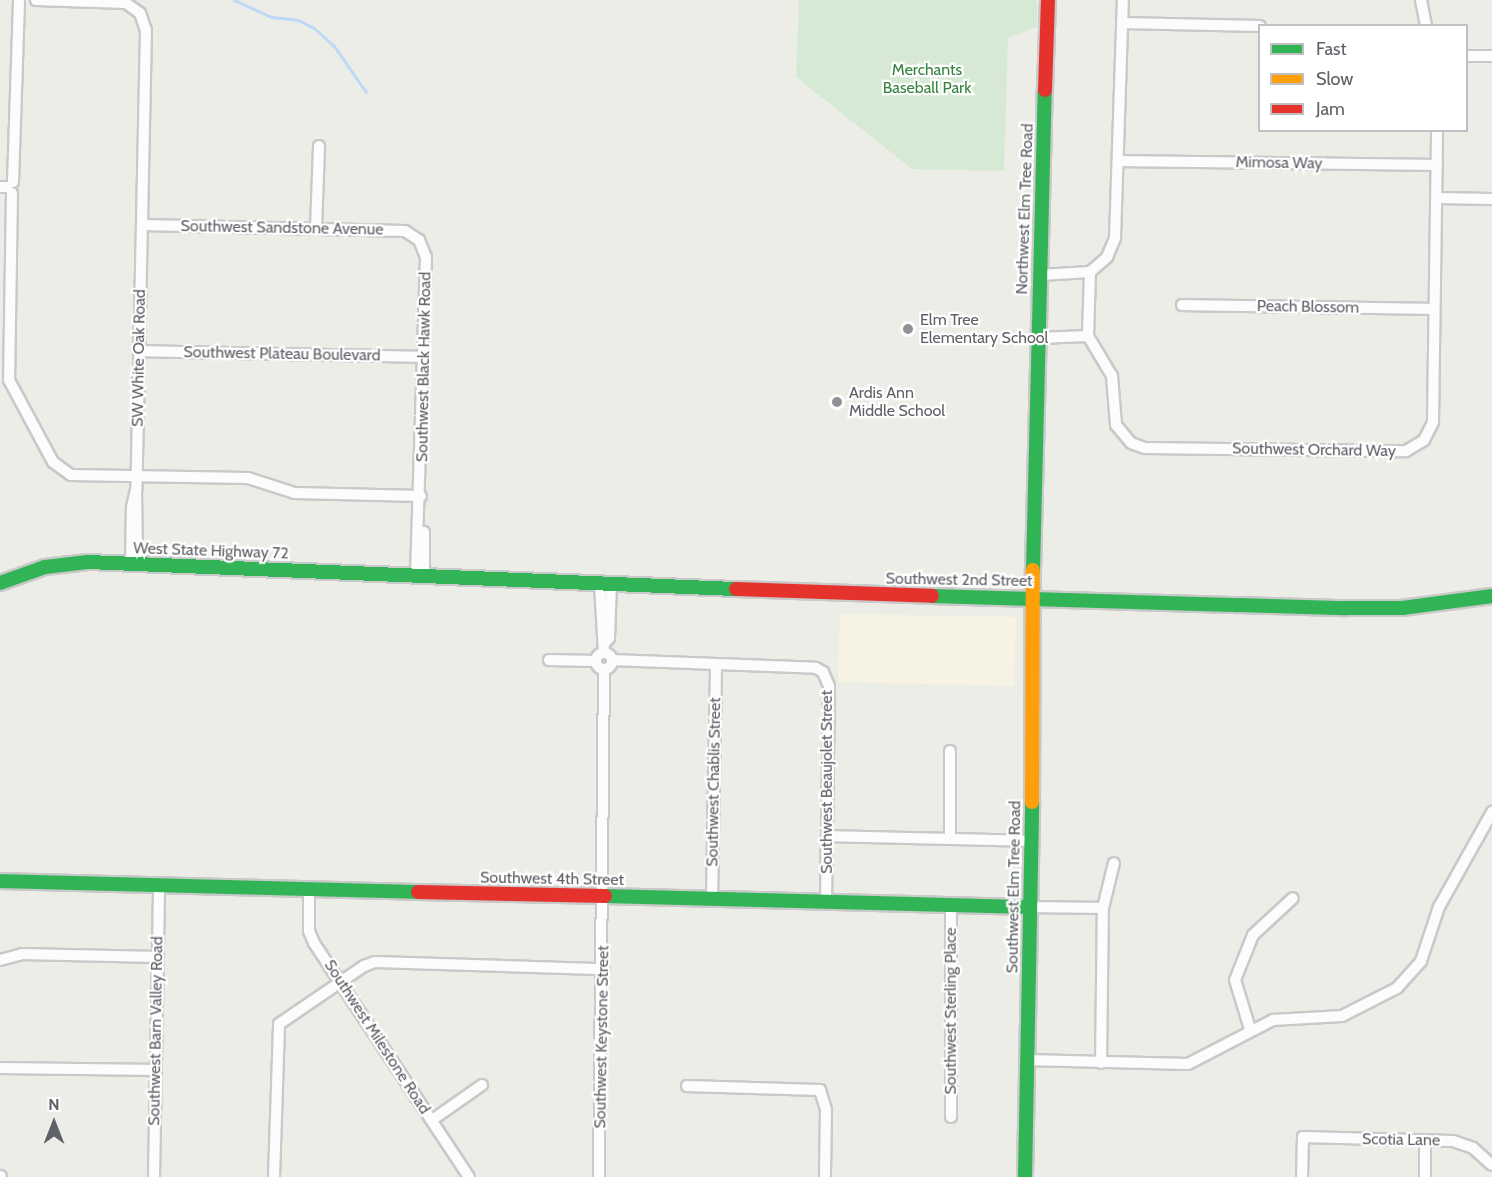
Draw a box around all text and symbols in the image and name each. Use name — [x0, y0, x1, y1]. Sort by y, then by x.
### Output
legend — [1258, 24, 1468, 132]
text: Fast — [1316, 38, 1347, 60]
park label: Merchants Baseball Park — [883, 60, 971, 98]
text: Slow — [1316, 68, 1353, 90]
text: Jam — [1316, 98, 1345, 120]
street label: Northwest Elm Tree Road — [1012, 123, 1038, 295]
street label: Mimosa Way — [1235, 153, 1323, 173]
street label: Southwest Sandstone Avenue — [180, 217, 384, 239]
street label: Southwest Black Hawk Road — [413, 272, 435, 462]
street label: SW White Oak Road — [128, 289, 150, 427]
street label: Peach Blossom — [1257, 297, 1359, 317]
place label: Elm Tree Elementary School — [920, 310, 1048, 348]
marker: Elm Tree Elementary School — [901, 322, 915, 336]
street label: Southwest Plateau Boulevard — [183, 343, 381, 365]
place label: Ardis Ann Middle School — [849, 383, 945, 421]
marker: Ardis Ann Middle School — [830, 395, 844, 409]
street label: Southwest Orchard Way — [1232, 439, 1396, 461]
street label: West State Highway 72 — [133, 539, 289, 563]
street label: Southwest 2nd Street — [885, 569, 1033, 591]
street label: Southwest Beaujolet Street — [817, 690, 837, 874]
street label: Southwest Chablis Street — [703, 697, 725, 867]
street label: Southwest Elm Tree Road — [1003, 800, 1025, 974]
street label: Southwest 4th Street — [480, 868, 624, 890]
street label: Southwest Sterling Place — [941, 927, 961, 1095]
street label: Southwest Barn Valley Road — [145, 936, 167, 1126]
street label: Southwest Keystone Street — [591, 945, 613, 1129]
street label: Southwest Milestone Road — [320, 956, 434, 1118]
north arrow — [24, 1093, 84, 1153]
text: N — [48, 1095, 60, 1114]
street label: Scotia Lane — [1362, 1130, 1440, 1150]

